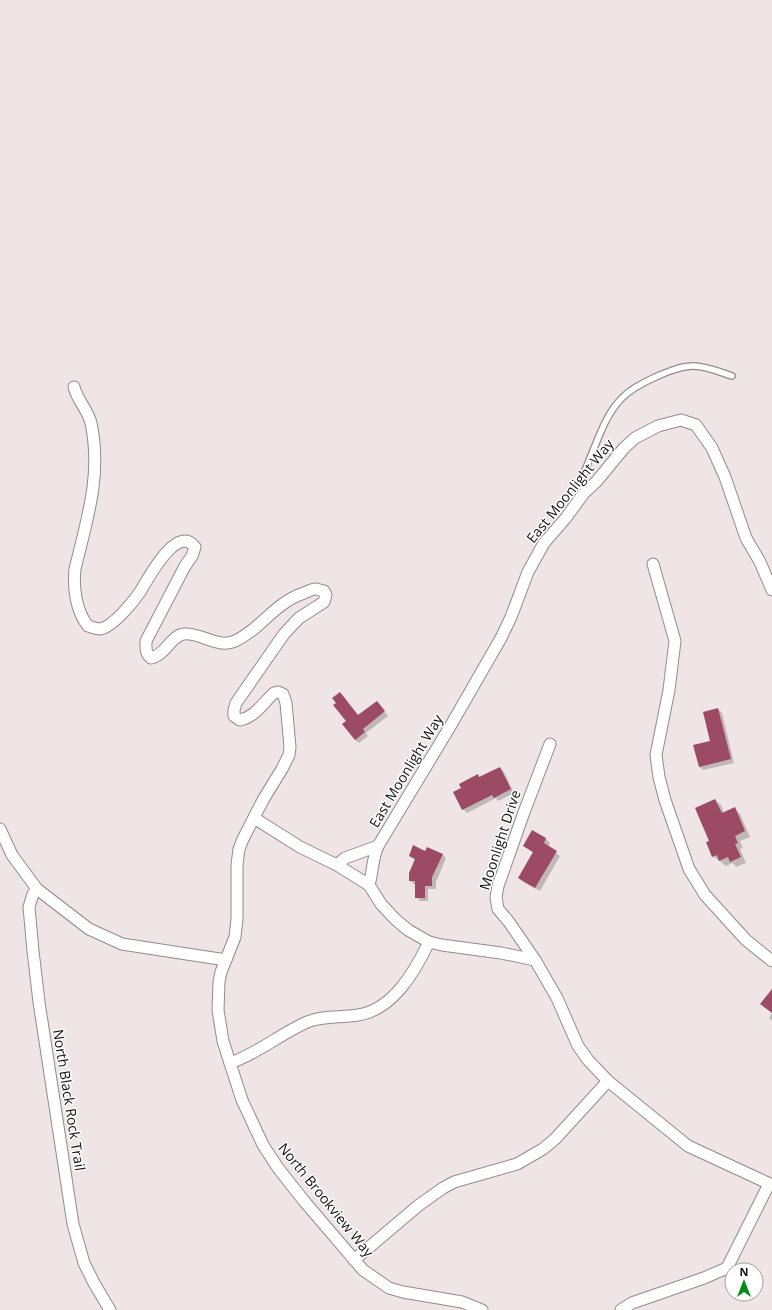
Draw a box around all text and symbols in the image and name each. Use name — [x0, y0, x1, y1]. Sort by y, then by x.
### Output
street label: East Moonlight Way — [522, 434, 618, 547]
street label: East Moonlight Way — [364, 710, 447, 831]
street label: Moonlight Drive — [474, 787, 525, 892]
street label: North Black Rock Trail — [49, 1028, 90, 1172]
street label: North Brookview Way — [274, 1139, 379, 1261]
north arrow — [724, 1262, 764, 1302]
text: N — [740, 1264, 748, 1279]

